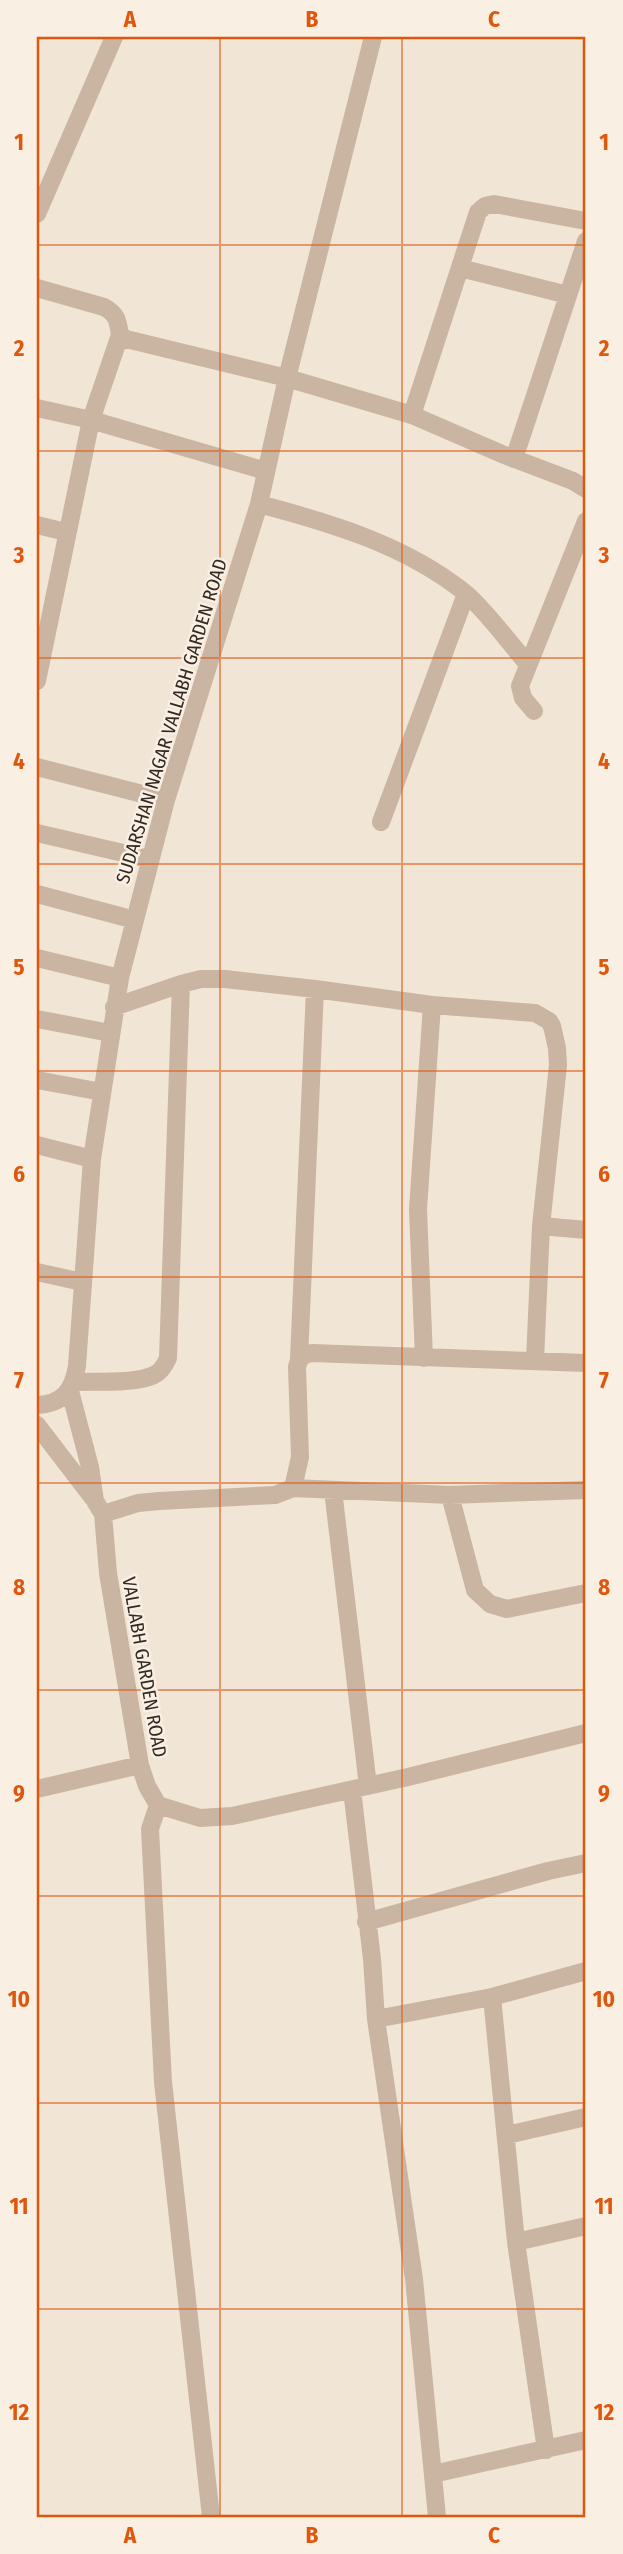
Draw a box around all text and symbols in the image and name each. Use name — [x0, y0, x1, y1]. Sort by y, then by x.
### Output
text: A — [123, 5, 137, 33]
text: B — [306, 5, 319, 33]
text: C — [488, 5, 500, 33]
text: 1 — [14, 128, 24, 156]
text: 1 — [599, 128, 609, 156]
text: 2 — [13, 334, 25, 362]
text: 2 — [598, 334, 610, 362]
text: 3 — [13, 541, 25, 569]
text: 3 — [598, 541, 610, 569]
street label: SUDARSHAN NAGAR VALLABH GARDEN ROAD — [111, 556, 232, 886]
text: 4 — [13, 747, 25, 775]
text: 4 — [598, 747, 610, 775]
text: 5 — [13, 953, 25, 981]
text: 5 — [598, 953, 610, 981]
text: 6 — [13, 1160, 25, 1188]
text: 6 — [598, 1160, 610, 1188]
text: 7 — [14, 1366, 24, 1394]
text: 7 — [599, 1366, 609, 1394]
text: 8 — [13, 1573, 25, 1601]
text: 8 — [598, 1573, 610, 1601]
street label: VALLABH GARDEN ROAD — [117, 1575, 172, 1759]
text: 9 — [13, 1779, 25, 1807]
text: 9 — [598, 1779, 610, 1807]
text: 10 — [8, 1985, 30, 2013]
text: 10 — [593, 1985, 615, 2013]
text: 11 — [9, 2192, 29, 2220]
text: 11 — [594, 2192, 614, 2220]
text: 12 — [9, 2398, 30, 2426]
text: 12 — [594, 2398, 615, 2426]
text: A — [123, 2521, 137, 2549]
text: B — [306, 2521, 319, 2549]
text: C — [488, 2521, 500, 2549]

